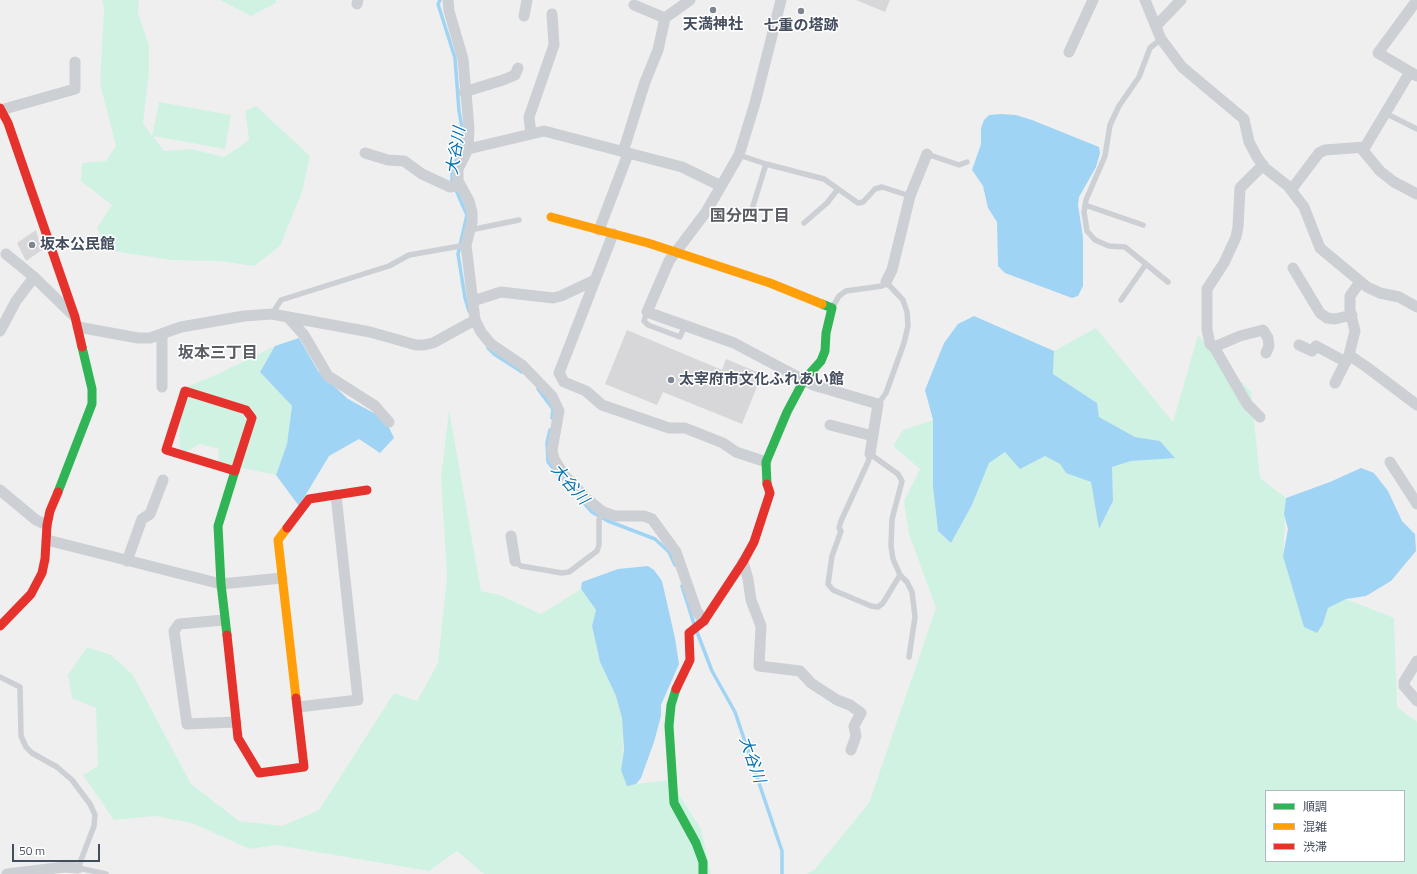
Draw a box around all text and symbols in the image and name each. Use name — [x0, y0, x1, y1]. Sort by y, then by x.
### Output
marker: 天満神社 — [708, 5, 718, 15]
marker: 七重の塔跡 — [796, 6, 806, 16]
place label: 天満神社 — [683, 16, 743, 34]
place label: 七重の塔跡 — [764, 17, 838, 35]
water label: 大谷川 — [444, 126, 470, 176]
district label: 国分四丁目 — [710, 207, 790, 227]
place label: 坂本公民館 — [40, 236, 115, 254]
marker: 坂本公民館 — [27, 240, 37, 250]
district label: 坂本三丁目 — [178, 344, 258, 364]
place label: 太宰府市文化ふれあい館 — [679, 371, 844, 389]
marker: 太宰府市文化ふれあい館 — [666, 375, 676, 385]
water label: 大谷川 — [546, 461, 592, 509]
water label: 大谷川 — [734, 734, 768, 786]
legend — [1265, 790, 1405, 862]
text: 順調 — [1303, 797, 1327, 816]
text: 混雑 — [1303, 817, 1327, 836]
scale bar — [14, 836, 102, 862]
text: 渋滞 — [1303, 837, 1327, 856]
text: 50 m — [19, 841, 45, 860]

